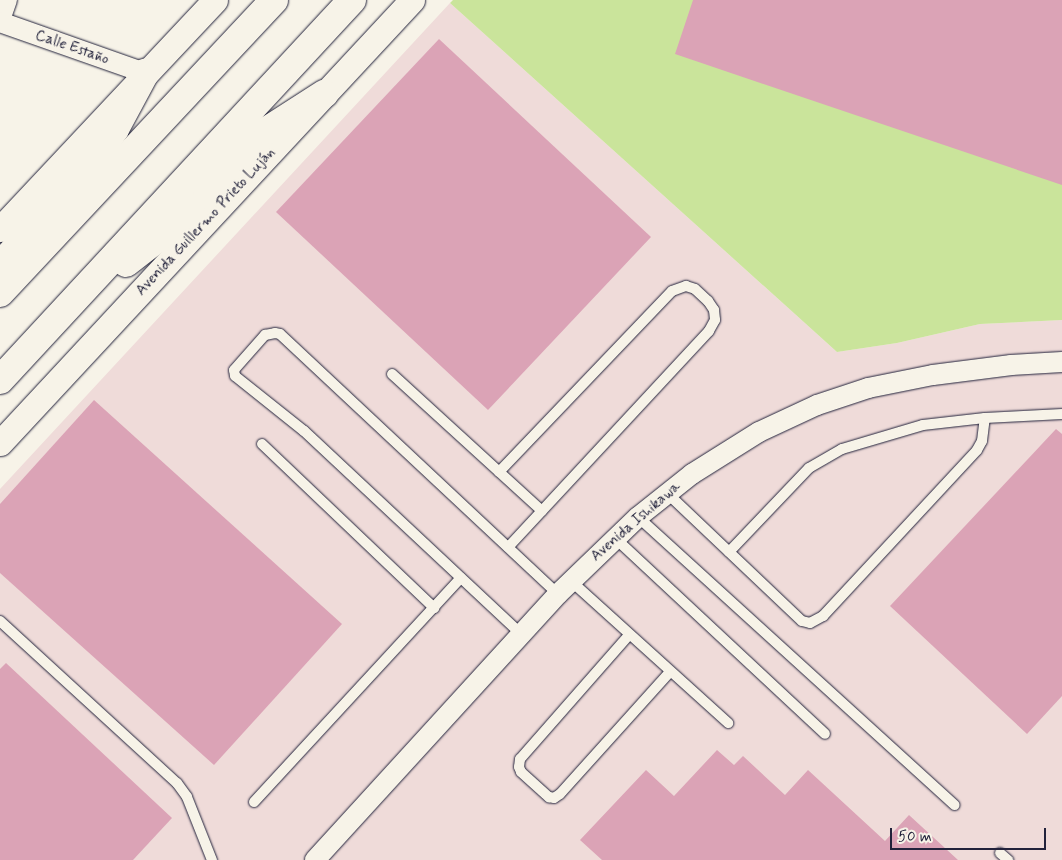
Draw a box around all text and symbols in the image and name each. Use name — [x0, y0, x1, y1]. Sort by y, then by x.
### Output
street label: Calle Estaño — [33, 27, 111, 69]
street label: Avenida Guillermo Prieto Luján — [132, 144, 280, 300]
street label: Avenida Ishikawa — [588, 478, 684, 566]
scale bar — [892, 818, 1048, 850]
text: 50 m — [898, 827, 932, 847]

